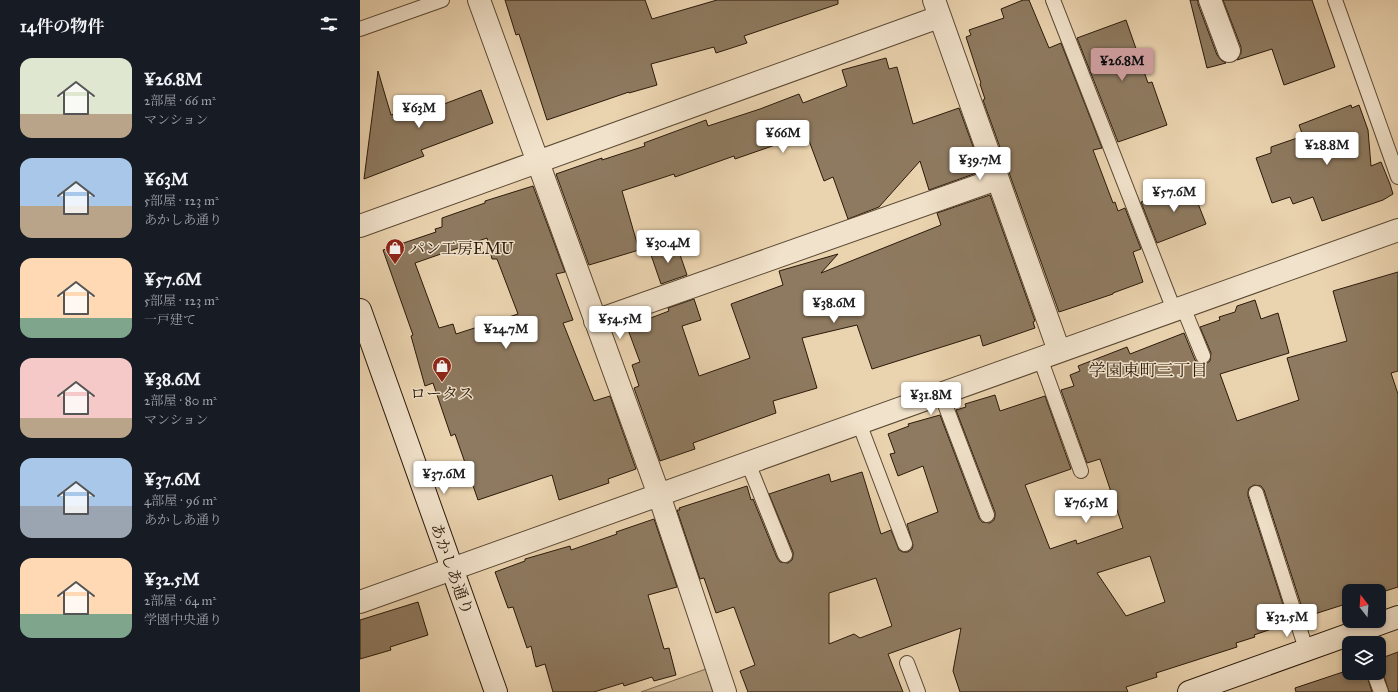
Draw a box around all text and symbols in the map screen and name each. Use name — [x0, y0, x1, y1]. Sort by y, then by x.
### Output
icon: filters — [318, 13, 340, 35]
text: 14件の物件 — [20, 16, 104, 37]
pin: ¥26.8M — [1089, 48, 1155, 82]
text: ¥26.8M — [1100, 53, 1144, 69]
text: ¥26.8M — [144, 69, 202, 90]
icon: home — [52, 74, 100, 122]
text: 2部屋 · 66 m² — [144, 93, 216, 109]
pin: ¥63M — [395, 95, 443, 129]
text: ¥63M — [402, 100, 436, 116]
text: マンション — [144, 112, 208, 128]
pin: ¥66M — [759, 120, 807, 154]
text: ¥66M — [765, 125, 801, 141]
pin: ¥28.8M — [1294, 132, 1360, 166]
text: ¥28.8M — [1305, 137, 1349, 153]
pin: ¥39.7M — [947, 147, 1013, 181]
text: ¥39.7M — [959, 152, 1001, 168]
text: ¥63M — [144, 169, 188, 190]
icon: home — [52, 174, 100, 222]
pin: ¥57.6M — [1141, 179, 1207, 213]
text: ¥57.6M — [1152, 184, 1196, 200]
text: 5部屋 · 123 m² — [144, 193, 219, 209]
text: あかしあ通り — [144, 212, 222, 228]
pin: ¥30.4M — [635, 230, 701, 264]
text: ¥30.4M — [646, 235, 690, 251]
shop icon: パン工房EMU — [384, 237, 406, 265]
place label: パン工房EMU — [409, 239, 514, 258]
text: ¥57.6M — [144, 269, 202, 290]
icon: home — [52, 274, 100, 322]
pin: ¥38.6M — [801, 290, 867, 324]
text: 5部屋 · 123 m² — [144, 293, 219, 309]
text: ¥38.6M — [812, 295, 856, 311]
pin: ¥54.5M — [587, 306, 653, 340]
text: ¥54.5M — [598, 311, 642, 327]
text: 一戸建て — [144, 312, 196, 328]
pin: ¥24.7M — [473, 316, 539, 350]
text: ¥24.7M — [484, 321, 528, 337]
shop icon: ロータス — [431, 355, 453, 383]
district label: 学園東町三丁目 — [1089, 360, 1208, 381]
text: ¥38.6M — [144, 369, 201, 390]
icon: home — [52, 374, 100, 422]
pin: ¥31.8M — [898, 382, 964, 416]
place label: ロータス — [410, 384, 474, 403]
text: ¥31.8M — [910, 387, 952, 403]
text: 2部屋 · 80 m² — [144, 393, 217, 409]
text: マンション — [144, 412, 208, 428]
pin: ¥37.6M — [411, 461, 477, 495]
text: ¥37.6M — [422, 466, 466, 482]
text: ¥37.6M — [144, 469, 201, 490]
icon: home — [52, 474, 100, 522]
pin: ¥76.5M — [1053, 490, 1119, 524]
text: 4部屋 · 96 m² — [144, 493, 217, 509]
text: ¥76.5M — [1064, 495, 1108, 511]
text: あかしあ通り — [144, 512, 222, 528]
street label: あかしあ通り — [427, 521, 477, 617]
text: ¥32.5M — [144, 569, 199, 590]
icon: home — [52, 574, 100, 622]
north arrow — [1342, 584, 1386, 628]
map controls — [1342, 584, 1386, 680]
text: 2部屋 · 64 m² — [144, 593, 216, 609]
pin: ¥32.5M — [1254, 604, 1320, 638]
text: ¥32.5M — [1266, 609, 1308, 625]
text: 学園中央通り — [144, 612, 222, 628]
button: layers — [1342, 636, 1386, 680]

